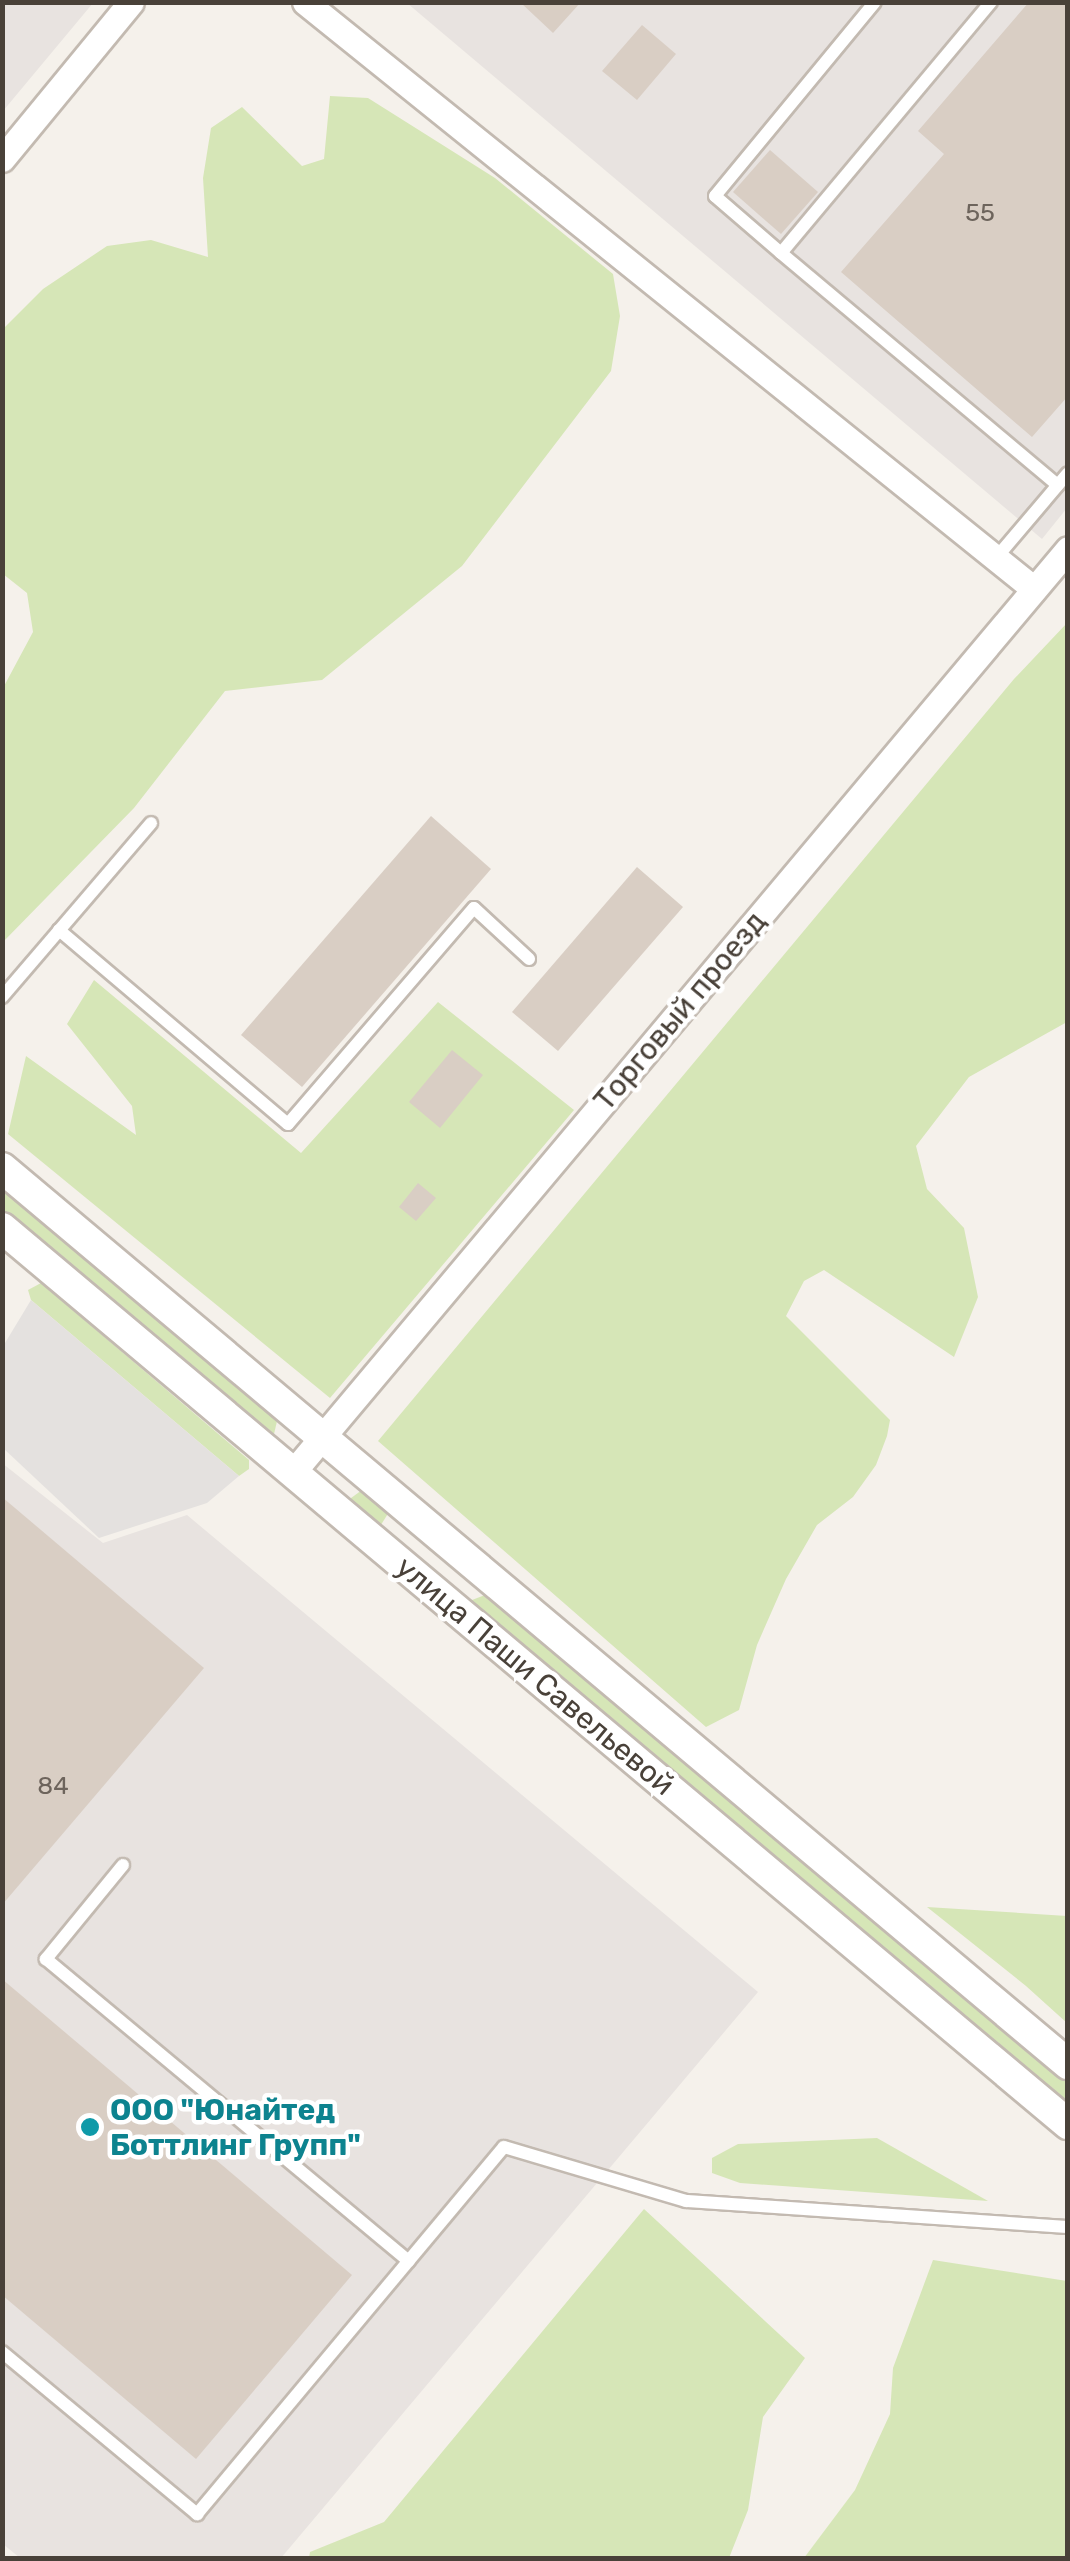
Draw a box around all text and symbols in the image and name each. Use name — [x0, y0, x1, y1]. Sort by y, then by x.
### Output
house number: 55 — [965, 198, 995, 228]
street label: Торговый проезд — [586, 904, 774, 1118]
street label: улица Паши Савельевой — [388, 1549, 682, 1803]
house number: 84 — [37, 1771, 69, 1801]
place label: ООО "Юнайтед Боттлинг Групп" — [110, 2092, 361, 2162]
marker: ООО "Юнайтед Боттлинг Групп" — [79, 2116, 101, 2138]

